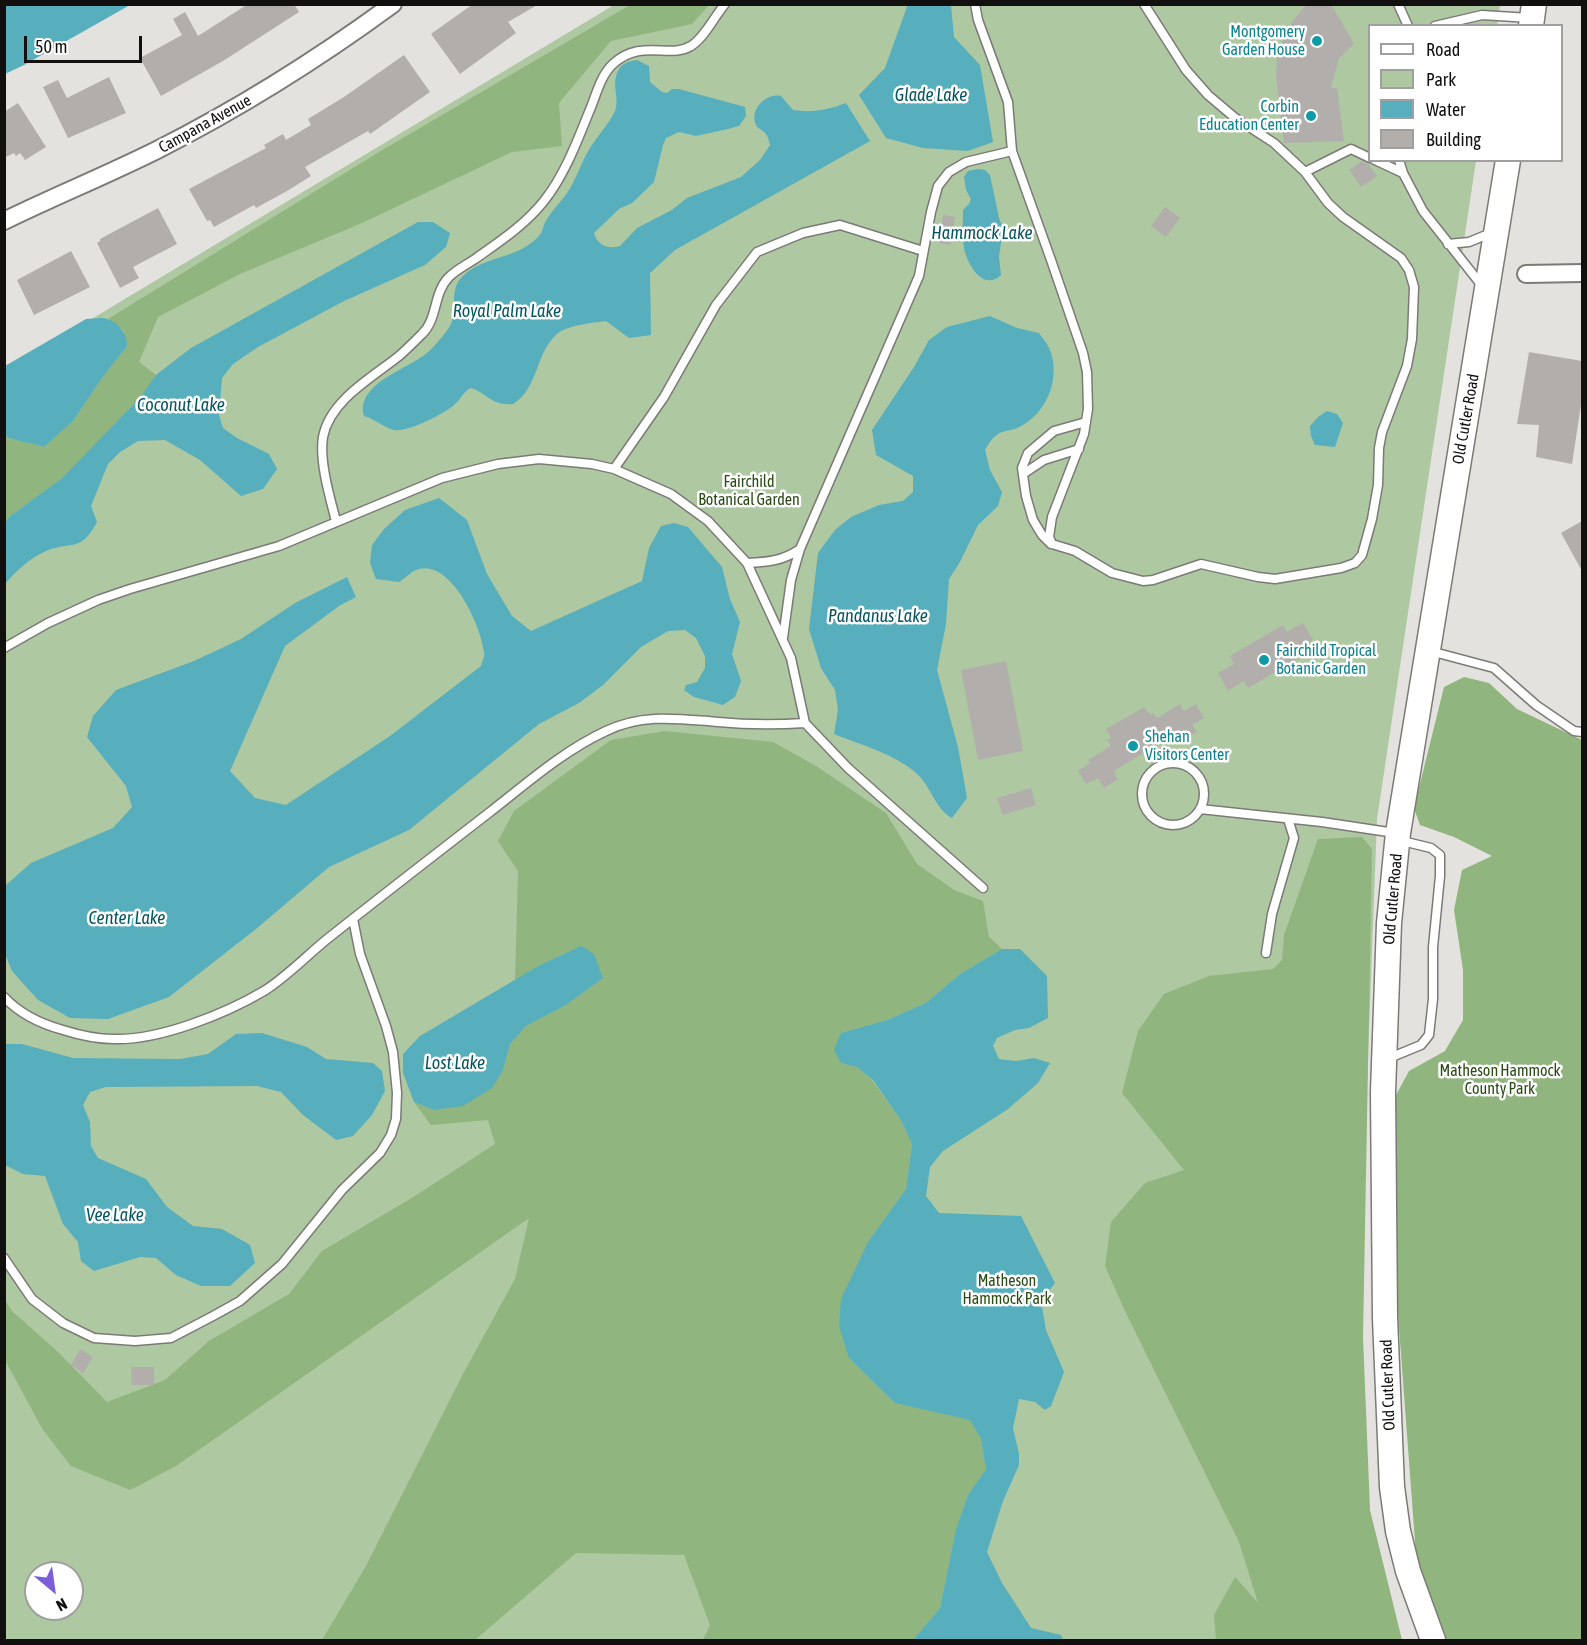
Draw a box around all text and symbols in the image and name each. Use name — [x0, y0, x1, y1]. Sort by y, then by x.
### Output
place label: Montgomery Garden House — [1222, 22, 1305, 60]
scale bar — [27, 24, 146, 62]
legend — [1368, 24, 1563, 162]
marker: Montgomery Garden House — [1310, 34, 1324, 48]
text: 50 m — [35, 36, 67, 57]
text: Road — [1426, 39, 1460, 60]
text: Park — [1426, 69, 1456, 90]
water label: Glade Lake — [895, 84, 967, 106]
street label: Campana Avenue — [155, 91, 255, 157]
place label: Corbin Education Center — [1199, 97, 1299, 135]
text: Water — [1426, 99, 1465, 120]
marker: Corbin Education Center — [1304, 109, 1318, 123]
text: Building — [1426, 129, 1481, 150]
water label: Hammock Lake — [931, 222, 1033, 244]
water label: Royal Palm Lake — [453, 300, 561, 322]
street label: Old Cutler Road — [1449, 372, 1483, 466]
water label: Coconut Lake — [137, 394, 225, 416]
park label: Fairchild Botanical Garden — [698, 472, 800, 510]
water label: Pandanus Lake — [828, 605, 928, 627]
place label: Fairchild Tropical Botanic Garden — [1276, 641, 1376, 679]
marker: Fairchild Tropical Botanic Garden — [1257, 653, 1271, 667]
place label: Shehan Visitors Center — [1145, 727, 1229, 765]
marker: Shehan Visitors Center — [1126, 739, 1140, 753]
street label: Old Cutler Road — [1379, 853, 1407, 945]
water label: Center Lake — [88, 907, 166, 929]
water label: Lost Lake — [425, 1052, 485, 1074]
park label: Matheson Hammock County Park — [1439, 1061, 1561, 1099]
water label: Vee Lake — [86, 1204, 144, 1226]
park label: Matheson Hammock Park — [962, 1271, 1052, 1309]
street label: Old Cutler Road — [1377, 1339, 1399, 1431]
north arrow — [24, 1561, 84, 1621]
text: N — [53, 1595, 70, 1615]

